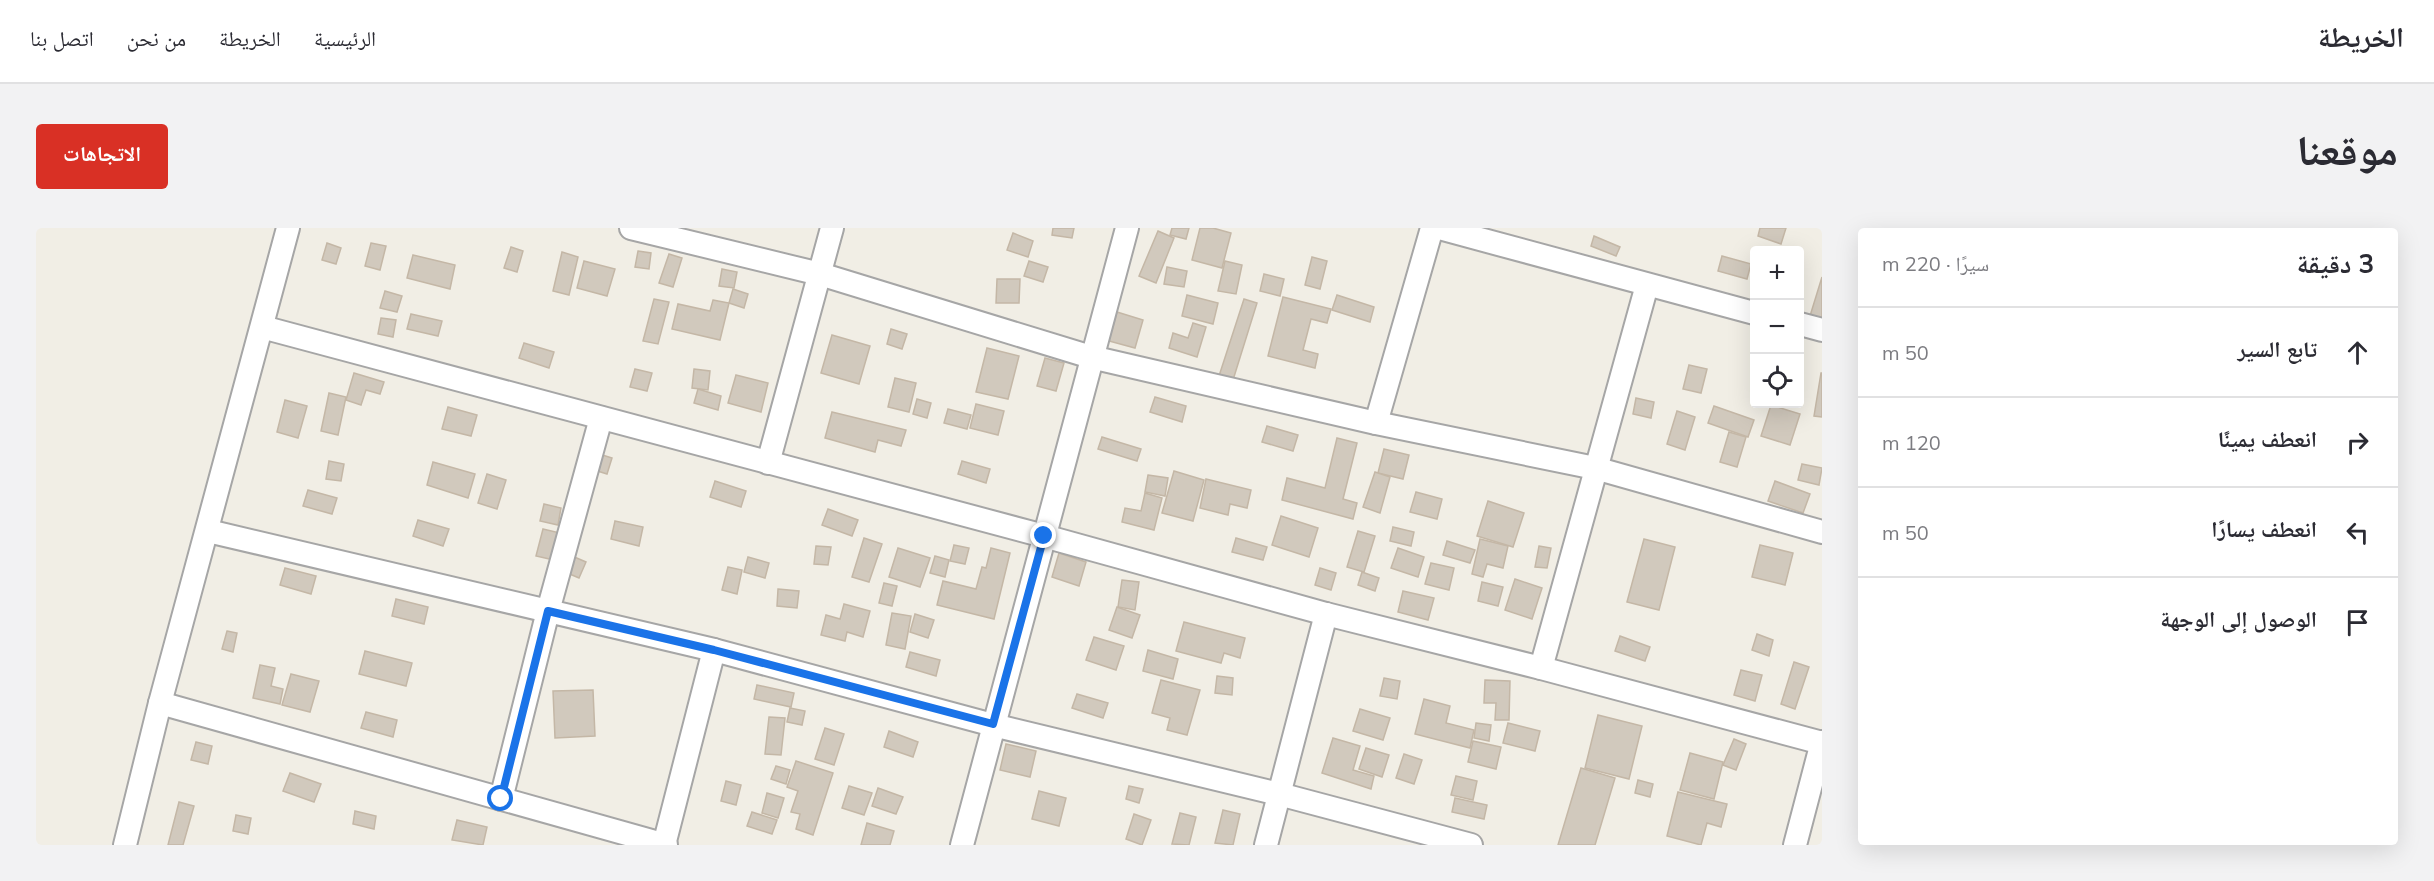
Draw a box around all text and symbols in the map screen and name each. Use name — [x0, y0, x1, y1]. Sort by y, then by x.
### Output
text: الخريطة — [2318, 19, 2404, 54]
text: اتصل بنا — [30, 25, 94, 51]
text: من نحن — [127, 25, 186, 51]
text: الخريطة — [219, 25, 281, 51]
text: الرئيسية — [314, 25, 376, 51]
text: موقعنا — [2297, 123, 2398, 176]
button: الاتجاهات — [36, 124, 168, 189]
map controls — [1750, 246, 1804, 408]
button: + — [1750, 246, 1804, 300]
text: 3 دقيقة — [2297, 247, 2374, 280]
text: سيرًا · 220 m — [1882, 251, 1989, 276]
button: − — [1750, 300, 1804, 354]
text: تابع السير — [2238, 335, 2317, 363]
icon: ahead — [2341, 336, 2374, 369]
text: 50 m — [1882, 340, 1929, 365]
button: locate — [1750, 354, 1804, 408]
text: انعطف يمينًا — [2218, 425, 2317, 453]
icon: right — [2341, 426, 2374, 459]
text: 120 m — [1882, 430, 1941, 455]
text: انعطف يسارًا — [2211, 515, 2317, 543]
icon: left — [2341, 516, 2374, 549]
text: 50 m — [1882, 520, 1929, 545]
route end — [1030, 522, 1056, 548]
text: الوصول إلى الوجهة — [2160, 605, 2317, 633]
icon: arrive — [2341, 606, 2374, 639]
route start — [487, 785, 513, 811]

